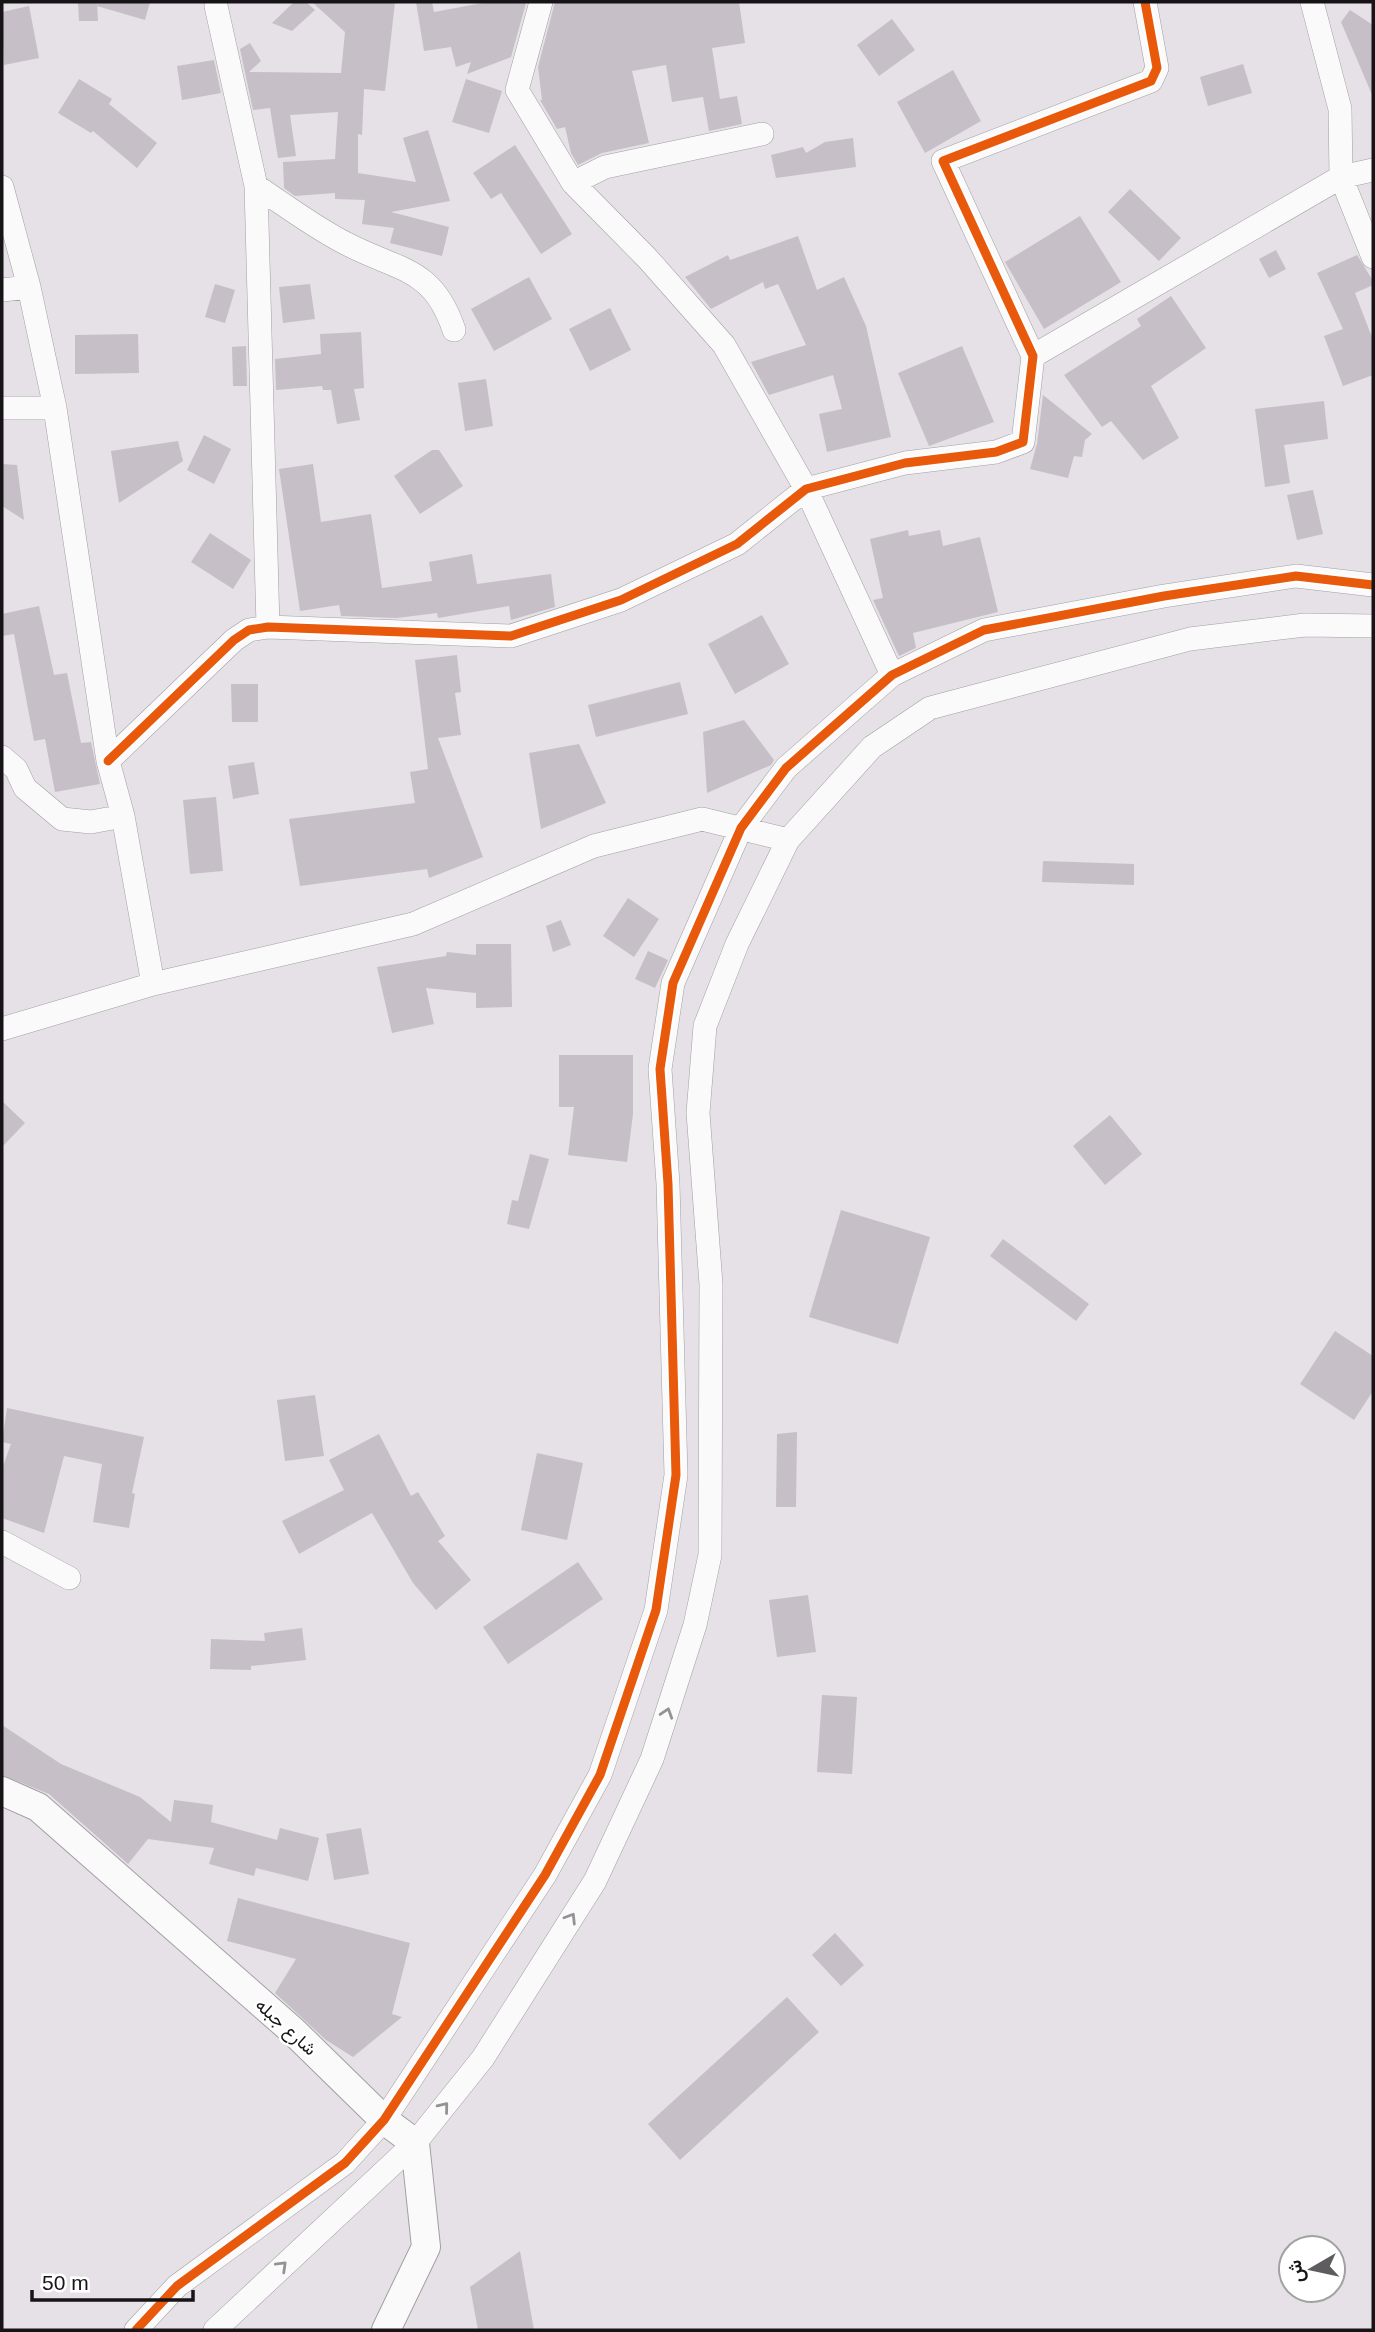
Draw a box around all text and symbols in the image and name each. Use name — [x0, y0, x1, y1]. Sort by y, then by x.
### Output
one-way arrow — [659, 1707, 673, 1719]
one-way arrow — [563, 1913, 576, 1926]
street label: شارع جبله — [250, 1995, 320, 2061]
one-way arrow — [436, 2102, 448, 2115]
north arrow — [1277, 2234, 1347, 2304]
scale bar — [32, 2258, 192, 2302]
text: ش — [1284, 2258, 1309, 2285]
one-way arrow — [274, 2261, 287, 2274]
text: 50 m — [42, 2271, 89, 2294]

